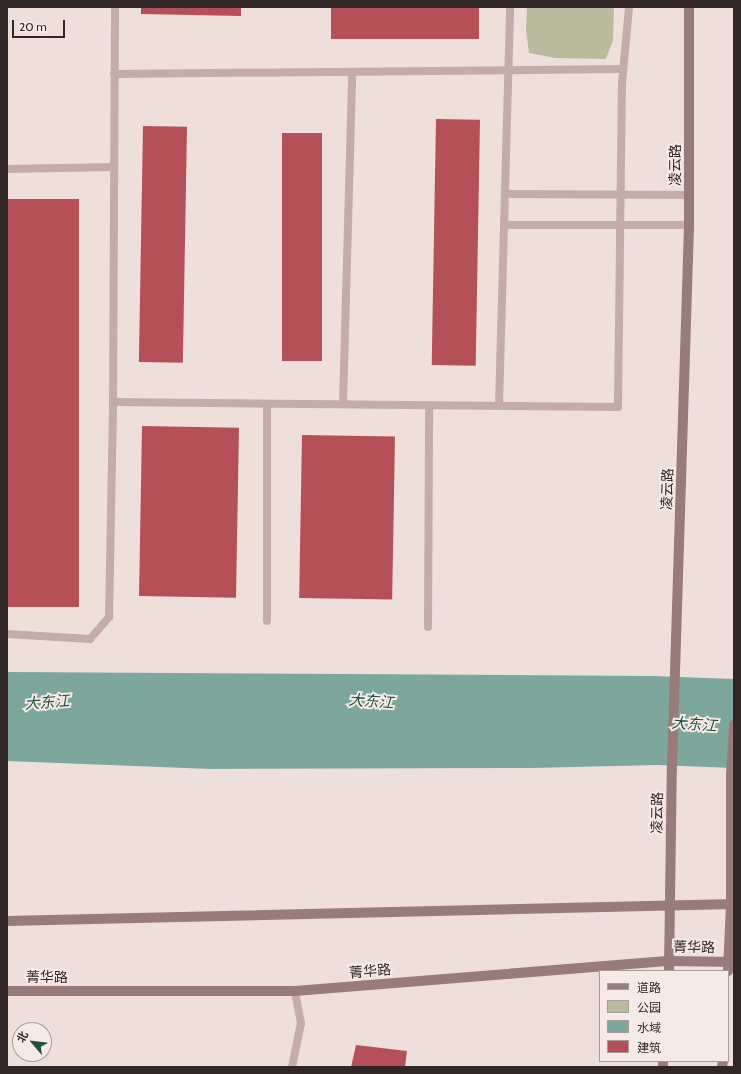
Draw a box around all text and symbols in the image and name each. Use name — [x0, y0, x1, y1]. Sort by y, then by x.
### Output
scale bar — [14, 12, 67, 38]
text: 20 m — [19, 19, 47, 34]
street label: 凌云路 — [667, 144, 683, 186]
street label: 凌云路 — [658, 468, 676, 510]
water label: 大东江 — [348, 691, 394, 713]
water label: 大东江 — [24, 692, 70, 714]
water label: 大东江 — [671, 714, 717, 736]
street label: 凌云路 — [648, 792, 666, 834]
street label: 菁华路 — [673, 938, 715, 956]
street label: 菁华路 — [348, 961, 392, 981]
street label: 菁华路 — [26, 969, 68, 985]
legend — [599, 970, 729, 1062]
text: 道路 — [637, 980, 661, 995]
text: 公园 — [637, 1000, 661, 1015]
text: 水域 — [637, 1020, 661, 1035]
north arrow — [12, 1022, 52, 1062]
text: 北 — [14, 1029, 31, 1045]
text: 建筑 — [637, 1040, 661, 1055]

